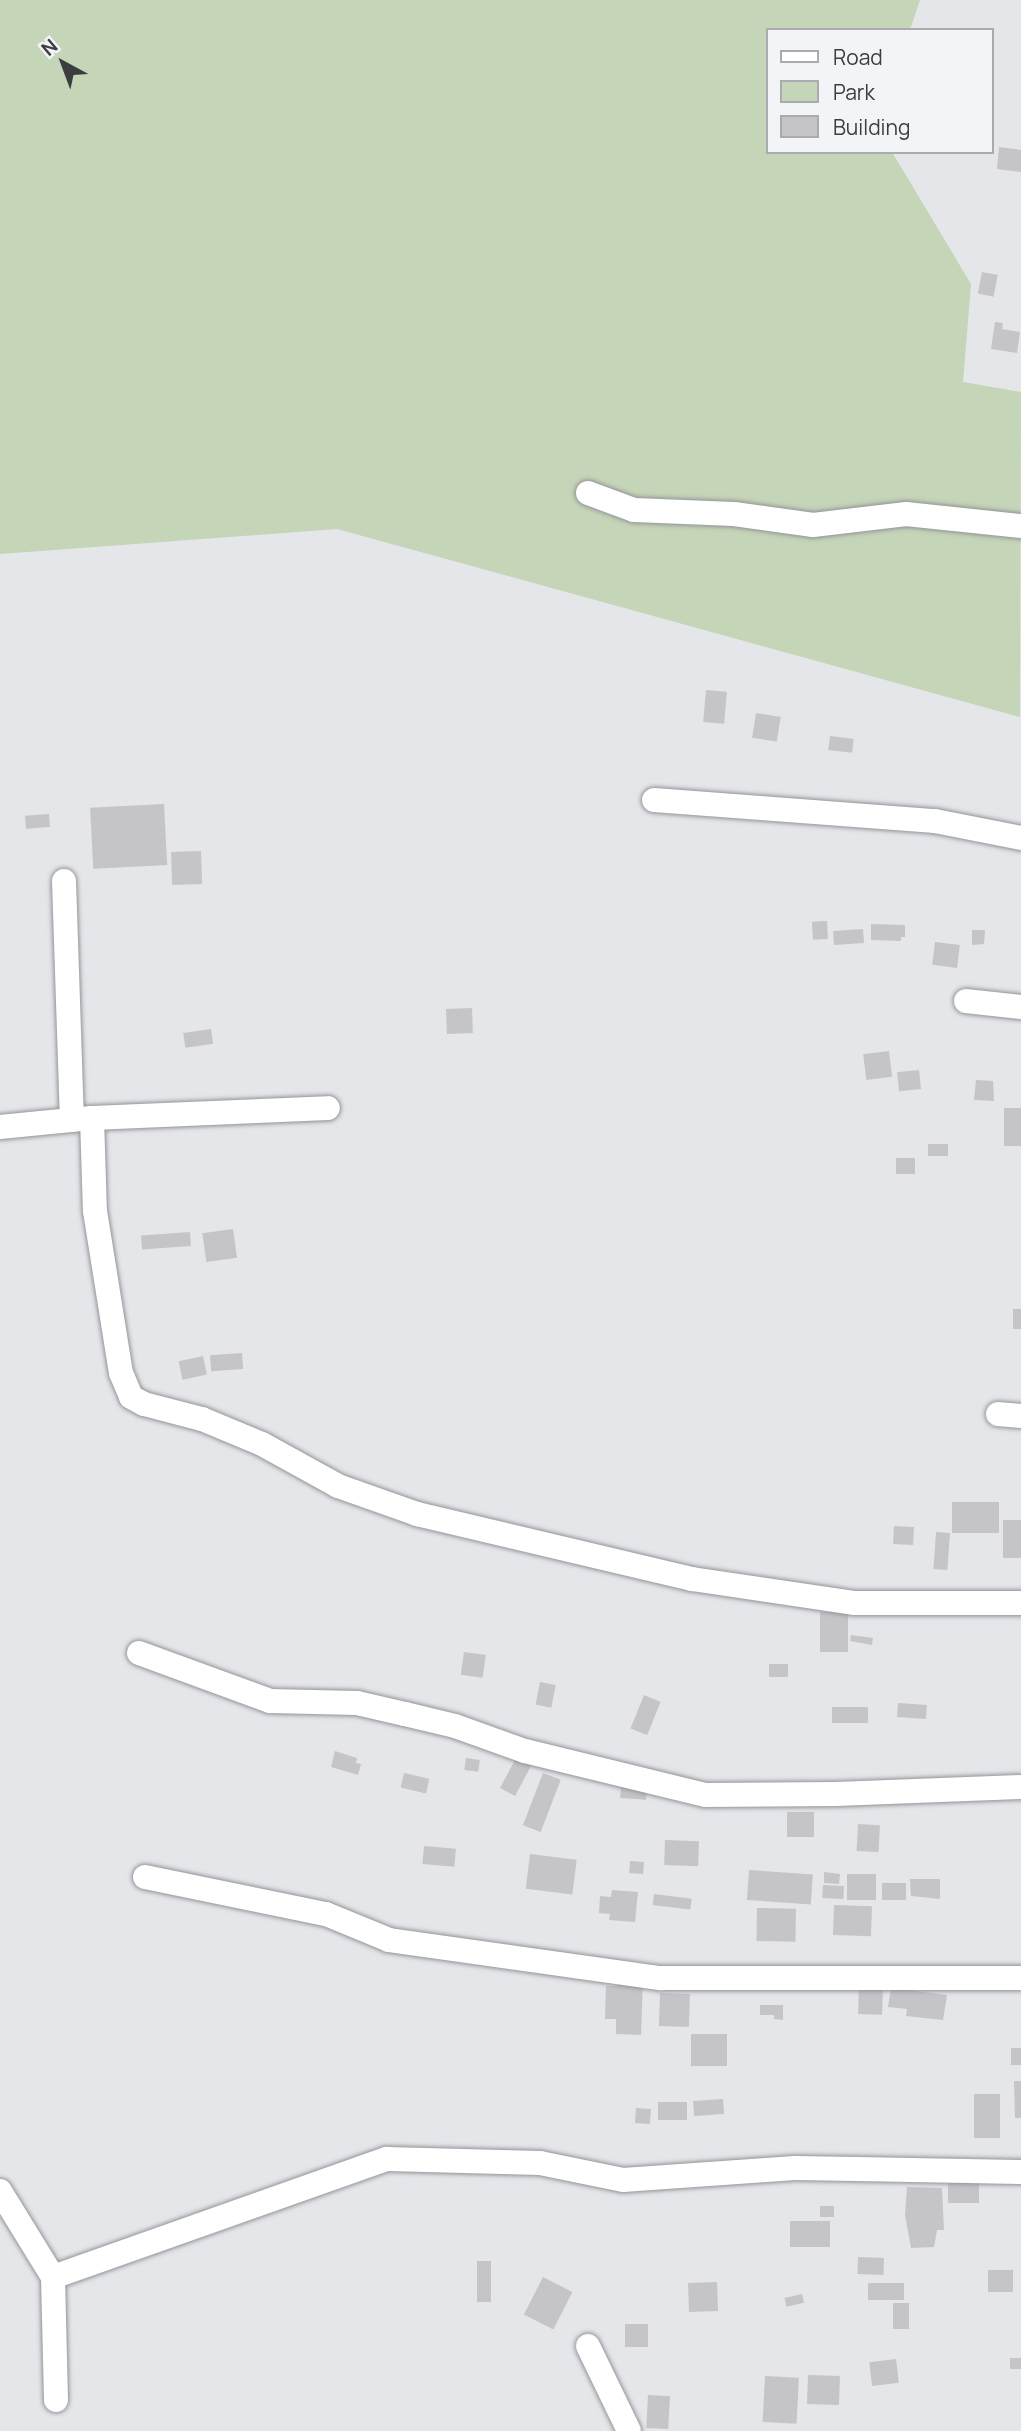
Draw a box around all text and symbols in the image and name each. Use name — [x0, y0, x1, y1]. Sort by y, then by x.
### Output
north arrow — [28, 28, 98, 98]
legend — [766, 28, 993, 154]
text: N — [36, 33, 63, 61]
text: Road — [833, 43, 883, 71]
text: Park — [833, 78, 875, 106]
text: Building — [833, 113, 910, 141]

